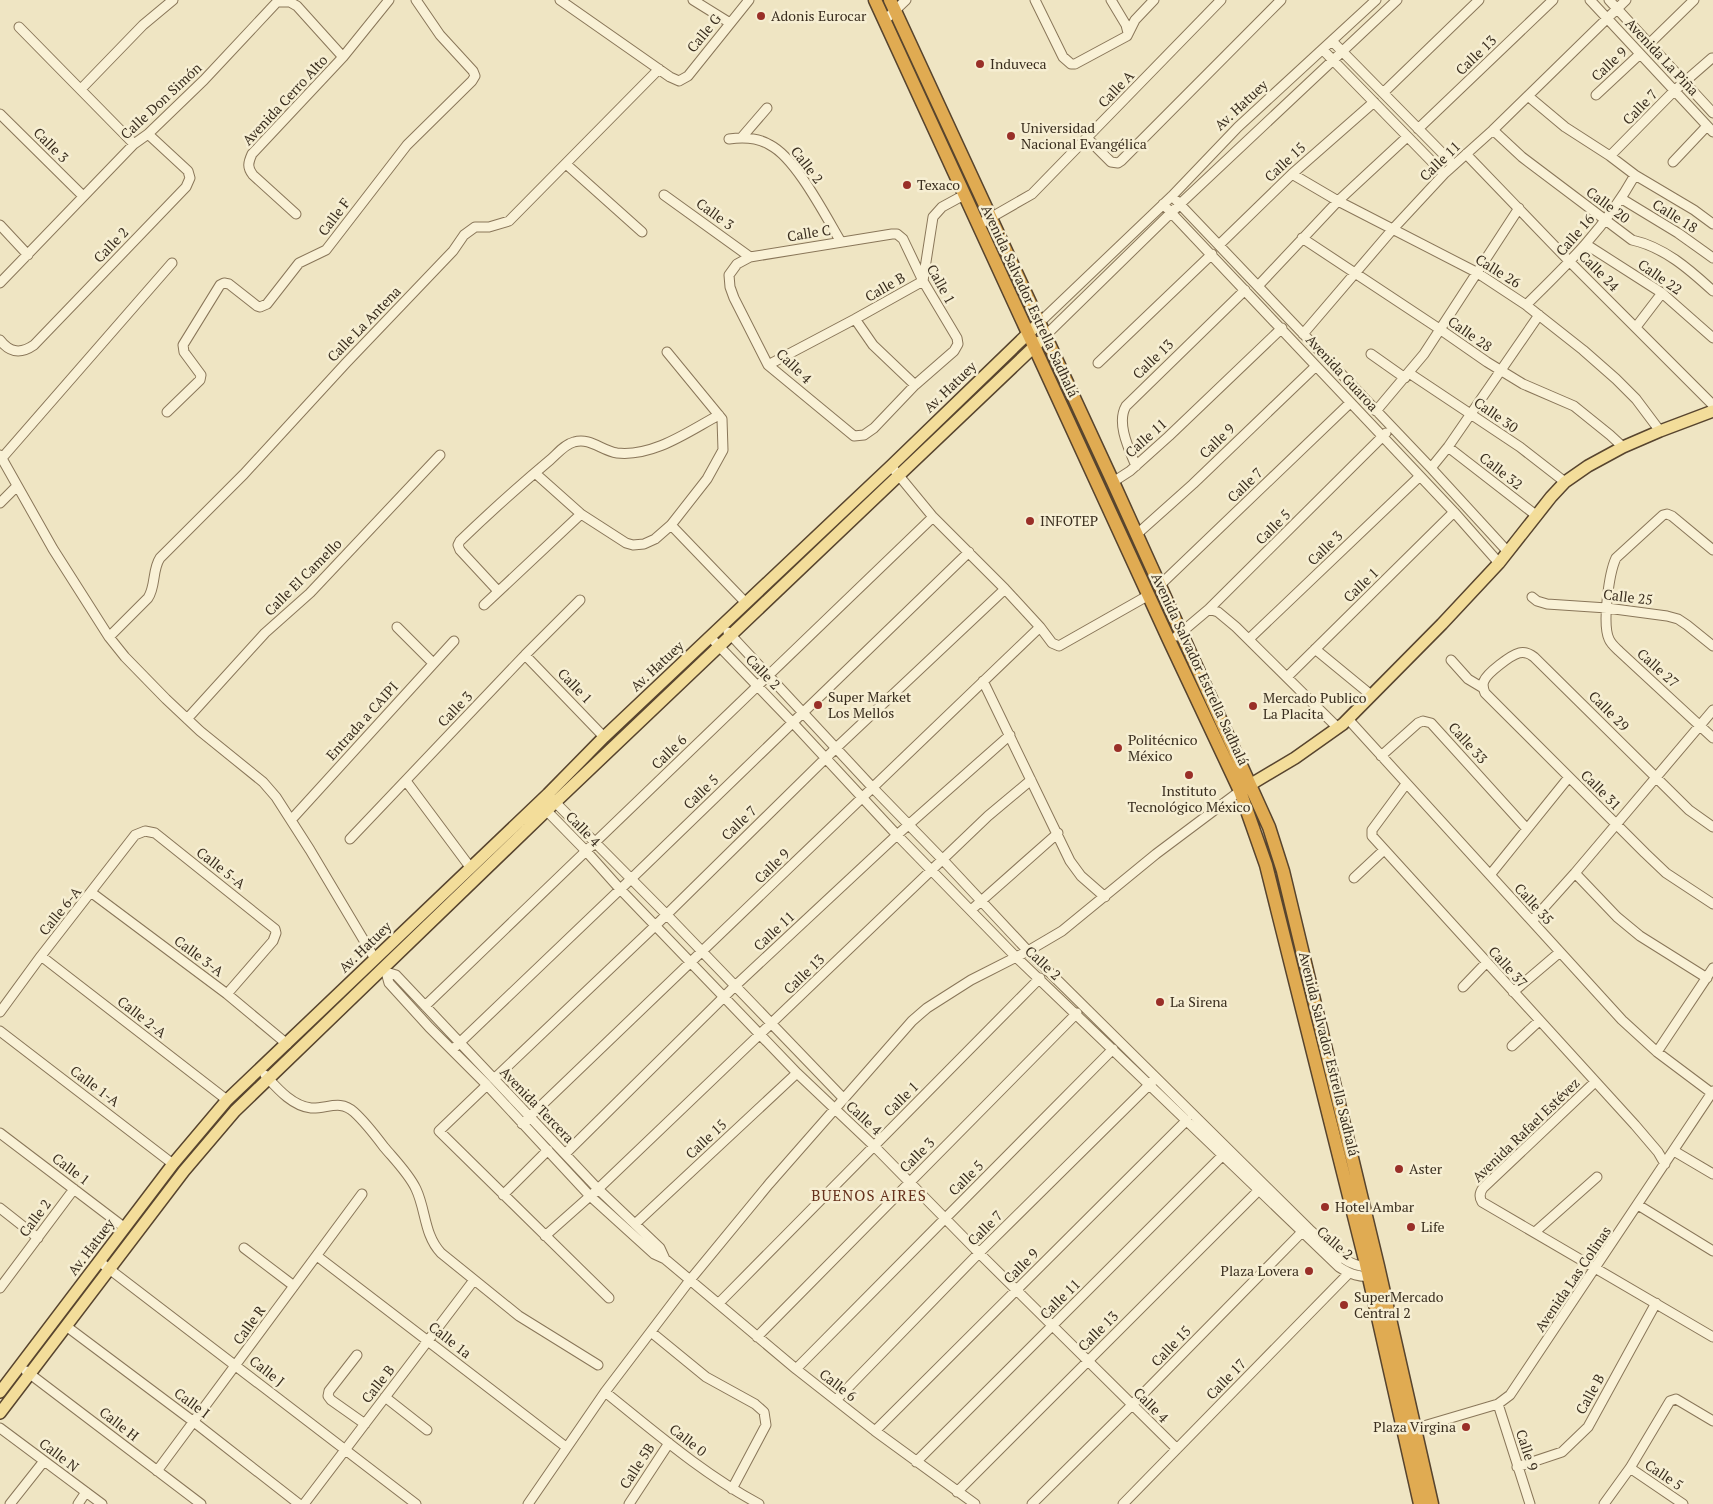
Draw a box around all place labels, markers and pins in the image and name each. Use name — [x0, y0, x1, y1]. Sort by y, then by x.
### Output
place label: Adonis Eurocar — [771, 6, 867, 25]
marker: Adonis Eurocar — [755, 10, 767, 22]
place label: Induveca — [990, 54, 1047, 73]
marker: Induveca — [974, 58, 986, 70]
place label: Universidad Nacional Evangélica — [1021, 118, 1147, 153]
marker: Universidad Nacional Evangélica — [1005, 130, 1017, 142]
place label: Texaco — [917, 175, 960, 194]
marker: Texaco — [901, 179, 913, 191]
place label: INFOTEP — [1040, 511, 1098, 530]
marker: INFOTEP — [1024, 515, 1036, 527]
place label: Super Market Los Mellos — [828, 687, 912, 722]
place label: Mercado Publico La Placita — [1263, 688, 1367, 723]
marker: Super Market Los Mellos — [812, 699, 824, 711]
marker: Mercado Publico La Placita — [1247, 700, 1259, 712]
place label: Politécnico México — [1128, 730, 1198, 765]
marker: Politécnico México — [1112, 742, 1124, 754]
marker: Instituto Tecnológico México — [1183, 769, 1195, 781]
place label: Instituto Tecnológico México — [1128, 781, 1251, 816]
place label: La Sirena — [1170, 992, 1228, 1011]
marker: La Sirena — [1154, 996, 1166, 1008]
place label: Aster — [1409, 1159, 1443, 1178]
marker: Aster — [1393, 1163, 1405, 1175]
place label: Hotel Ambar — [1335, 1197, 1415, 1216]
marker: Hotel Ambar — [1319, 1201, 1331, 1213]
place label: Life — [1421, 1217, 1444, 1236]
marker: Life — [1405, 1221, 1417, 1233]
place label: Plaza Lovera — [1221, 1261, 1299, 1280]
marker: Plaza Lovera — [1303, 1265, 1315, 1277]
place label: SuperMercado Central 2 — [1354, 1287, 1444, 1322]
marker: SuperMercado Central 2 — [1338, 1299, 1350, 1311]
place label: Plaza Virgina — [1373, 1417, 1456, 1436]
marker: Plaza Virgina — [1460, 1421, 1472, 1433]

